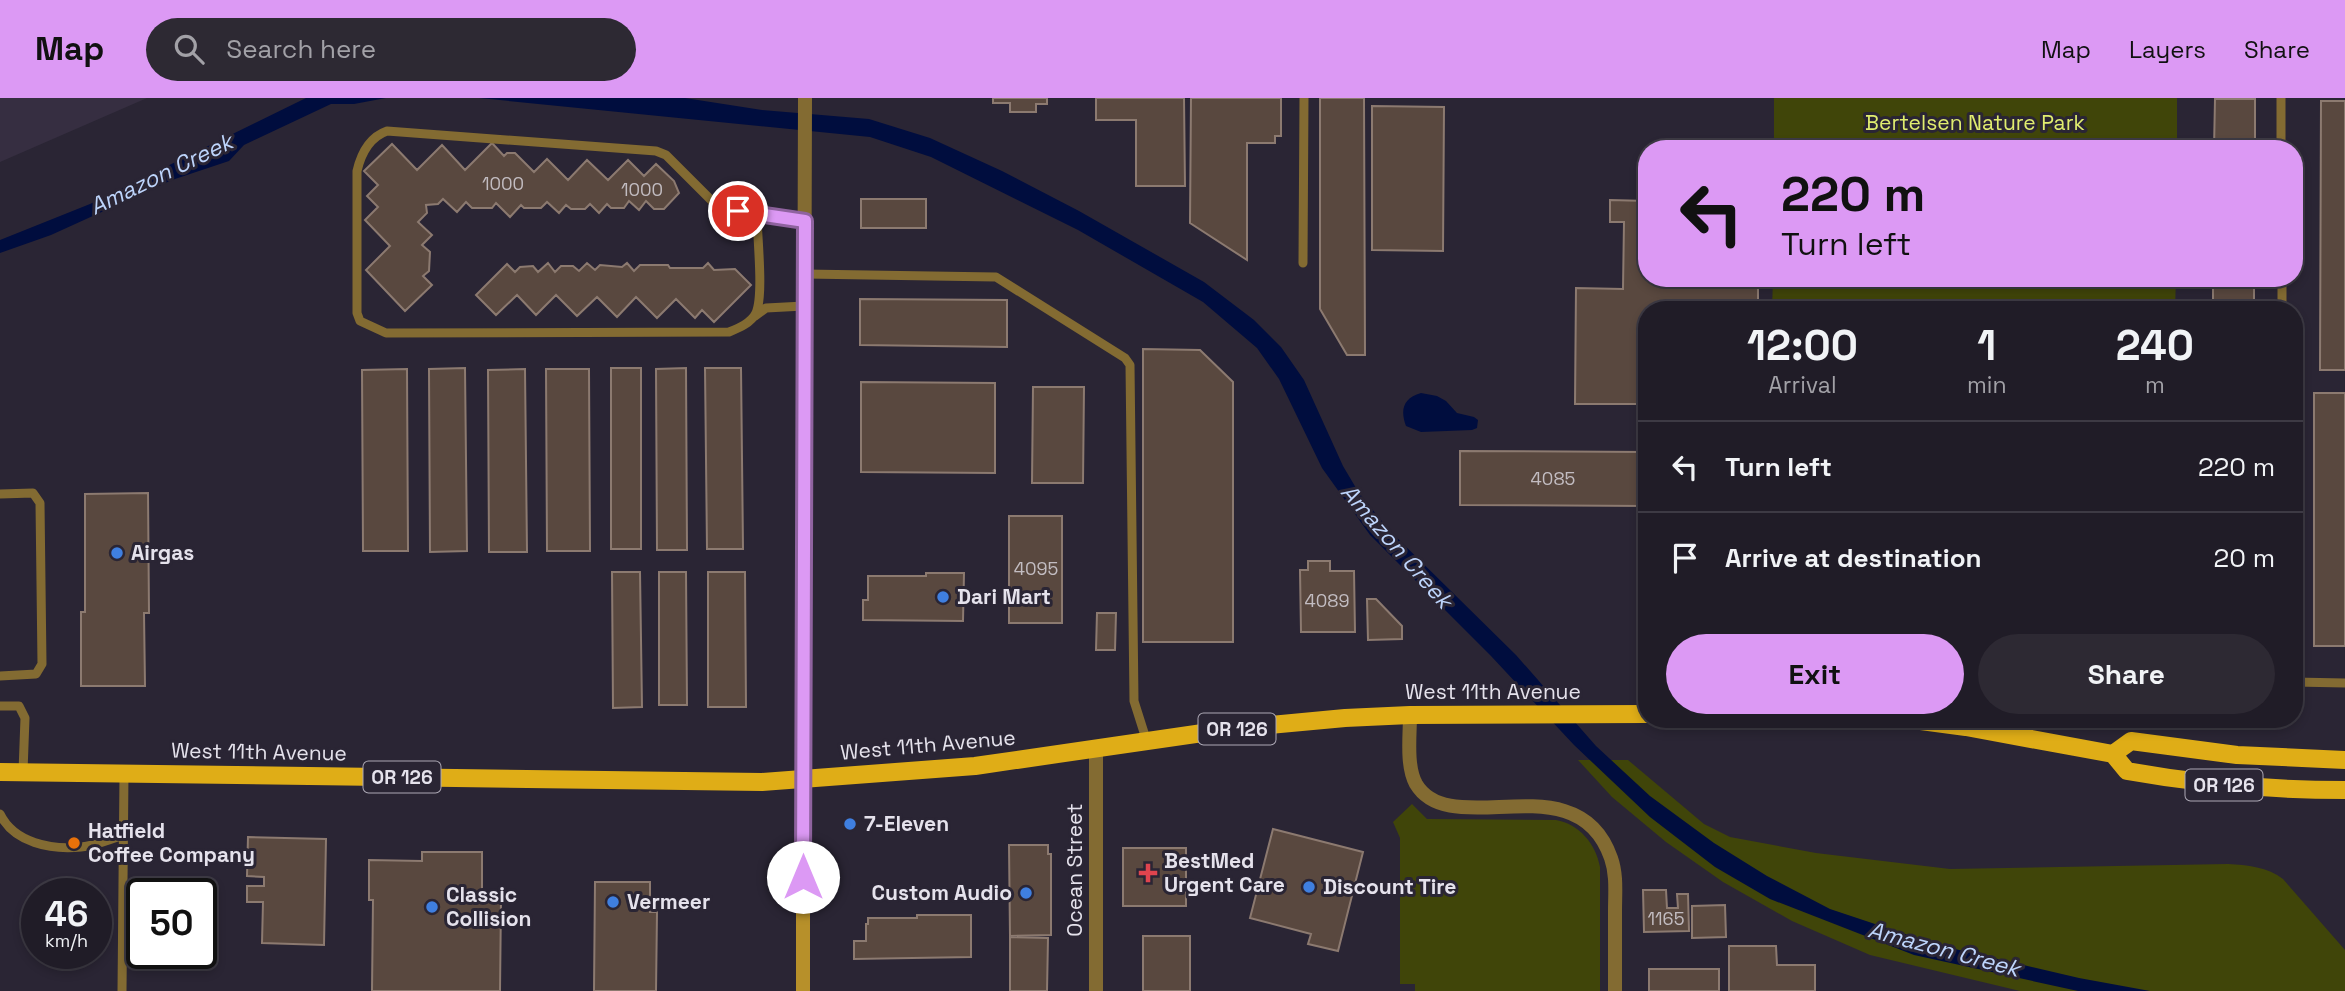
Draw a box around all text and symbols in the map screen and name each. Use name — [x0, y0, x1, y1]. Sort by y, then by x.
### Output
search box — [146, 18, 636, 81]
text: Map — [35, 28, 104, 70]
icon: search — [170, 30, 208, 68]
text: Search here — [226, 32, 376, 66]
text: Map — [2041, 34, 2091, 65]
text: Layers — [2129, 34, 2206, 65]
text: Share — [2244, 34, 2310, 65]
park label: Bertelsen Nature Park — [1865, 109, 2085, 136]
water label: Amazon Creek — [84, 125, 240, 222]
text: 220 m — [1781, 163, 1925, 225]
icon: left — [1666, 168, 1757, 259]
house number: 1000 — [482, 172, 524, 195]
house number: 1000 — [621, 178, 663, 201]
pin — [708, 181, 768, 241]
icon: arrive — [719, 192, 757, 230]
text: Turn left — [1781, 224, 1911, 264]
text: 12:00 — [1747, 319, 1858, 372]
text: 1 — [1977, 319, 1996, 372]
text: 240 — [2116, 319, 2194, 372]
text: Arrival — [1768, 370, 1837, 400]
text: min — [1967, 370, 2007, 400]
text: m — [2145, 370, 2165, 400]
icon: left — [1666, 448, 1704, 486]
text: Turn left — [1725, 450, 1832, 484]
text: 220 m — [2198, 450, 2275, 484]
house number: 4085 — [1531, 467, 1575, 490]
water label: Amazon Creek — [1335, 477, 1461, 617]
place label: Airgas — [131, 539, 194, 566]
icon: arrive — [1666, 539, 1704, 577]
text: Arrive at destination — [1725, 541, 1982, 575]
text: 20 m — [2214, 541, 2275, 575]
marker: Airgas — [109, 545, 125, 561]
house number: 4095 — [1014, 557, 1058, 580]
place label: Dari Mart — [957, 583, 1051, 610]
marker: Dari Mart — [935, 589, 951, 605]
house number: 4089 — [1304, 589, 1350, 612]
button: Exit — [1666, 634, 1964, 714]
button: Share — [1978, 634, 2275, 714]
street label: West 11th Avenue — [1405, 678, 1581, 705]
road number: OR 126 — [1198, 714, 1276, 744]
street label: West 11th Avenue — [839, 723, 1017, 766]
street label: West 11th Avenue — [171, 736, 347, 767]
road number: OR 126 — [364, 762, 440, 792]
road number: OR 126 — [2186, 770, 2262, 800]
street label: Ocean Street — [1061, 803, 1088, 937]
place label: 7-Eleven — [864, 810, 949, 837]
marker: 7-Eleven — [842, 816, 858, 832]
place label: Hatfield Coffee Company — [88, 817, 255, 868]
marker: Hatfield Coffee Company — [66, 835, 82, 851]
position arrow — [766, 840, 840, 914]
place label: BestMed Urgent Care — [1164, 847, 1285, 898]
marker: BestMed Urgent Care — [1138, 863, 1158, 883]
place label: Discount Tire — [1323, 873, 1456, 900]
speed limit sign: 50 — [126, 878, 217, 969]
place label: Custom Audio — [872, 879, 1012, 906]
marker: Discount Tire — [1301, 879, 1317, 895]
place label: Classic Collision — [446, 881, 532, 932]
marker: Custom Audio — [1018, 885, 1034, 901]
place label: Vermeer — [627, 888, 710, 915]
text: 46 — [45, 892, 88, 936]
marker: Vermeer — [605, 894, 621, 910]
marker: Classic Collision — [424, 899, 440, 915]
house number: 1165 — [1648, 907, 1684, 930]
water label: Amazon Creek — [1865, 914, 2026, 984]
text: km/h — [45, 929, 88, 952]

